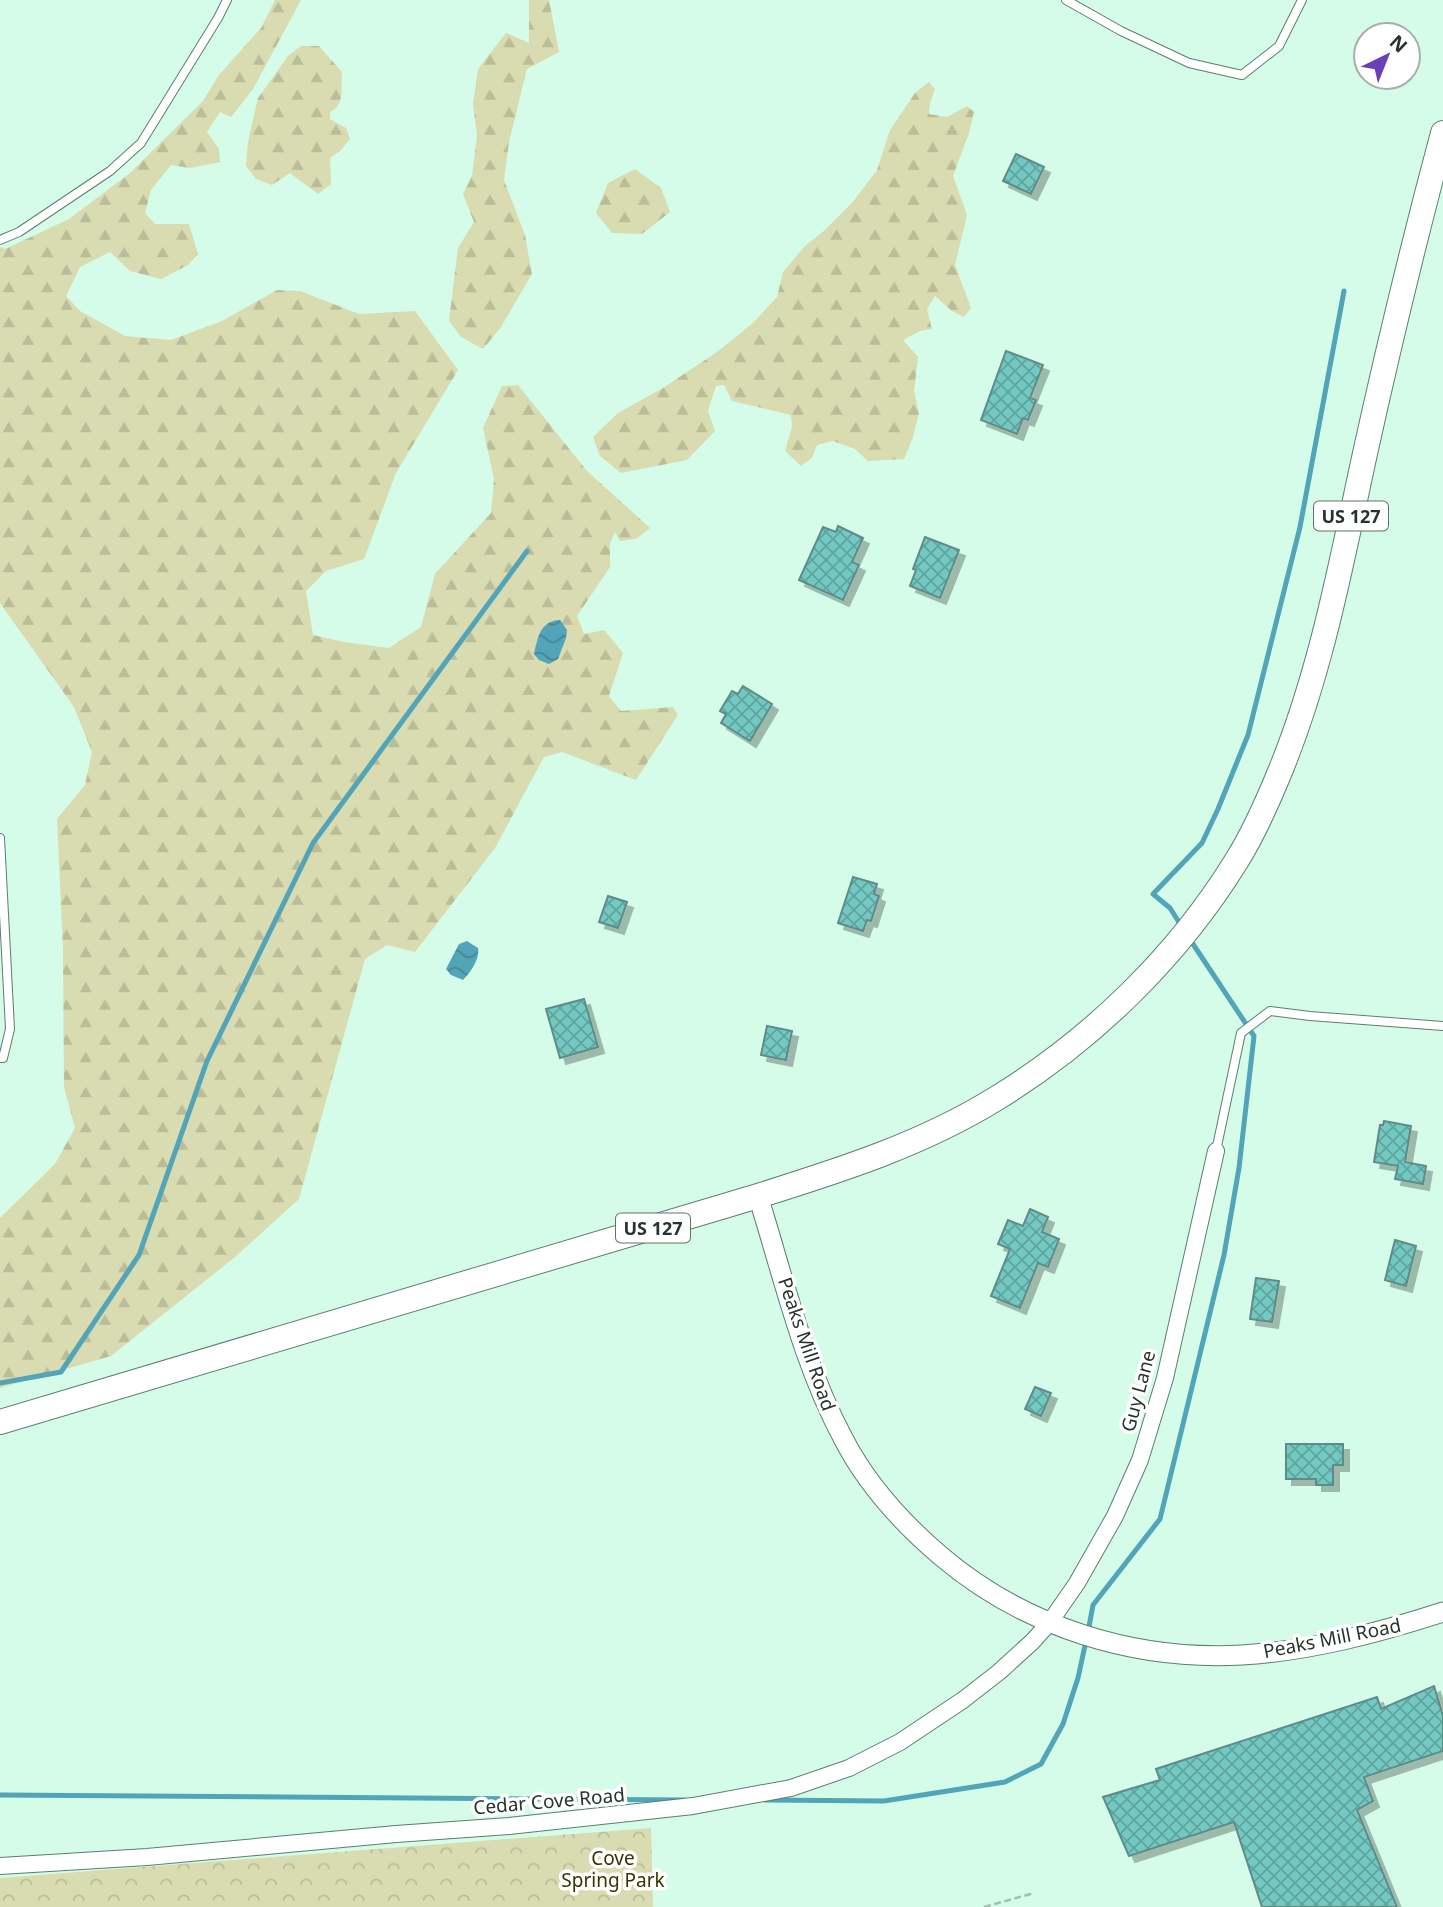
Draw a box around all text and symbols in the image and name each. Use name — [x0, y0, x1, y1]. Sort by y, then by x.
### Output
north arrow — [1352, 21, 1422, 91]
text: N — [1384, 29, 1413, 58]
road number: US 127 — [1314, 502, 1388, 530]
road number: US 127 — [616, 1213, 690, 1242]
street label: Peaks Mill Road — [772, 1274, 842, 1414]
street label: Guy Lane — [1115, 1347, 1161, 1435]
street label: Peaks Mill Road — [1261, 1612, 1403, 1664]
street label: Cedar Cove Road — [472, 1781, 626, 1821]
park label: Cove Spring Park — [561, 1845, 665, 1893]

